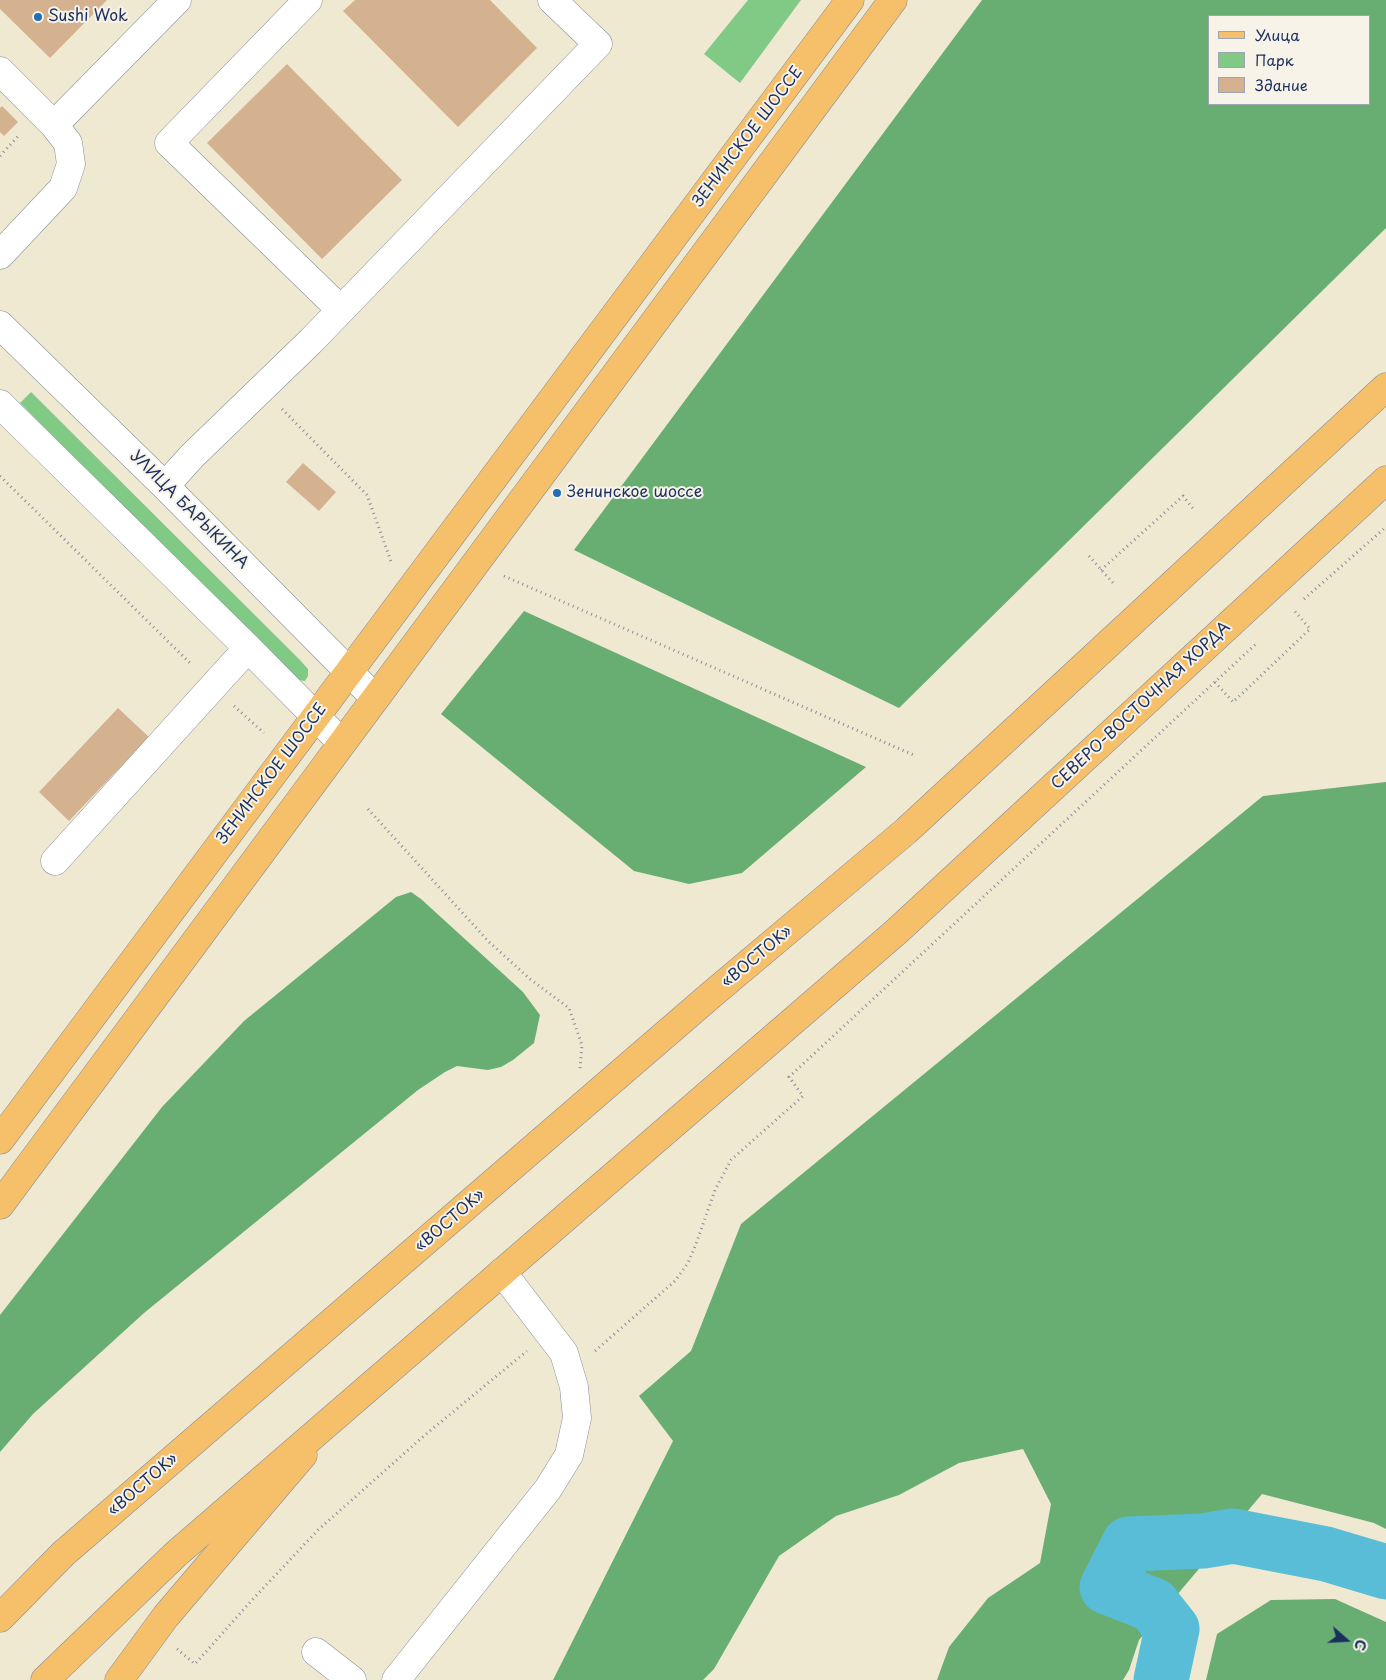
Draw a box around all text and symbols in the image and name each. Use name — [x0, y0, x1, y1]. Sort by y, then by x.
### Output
place label: Sushi Wok — [48, 7, 128, 27]
marker: Sushi Wok — [32, 11, 44, 23]
legend — [1208, 15, 1371, 105]
text: Улица — [1255, 23, 1300, 46]
text: Парк — [1255, 48, 1294, 71]
street label: ЗЕНИНСКОЕ ШОССЕ — [689, 63, 807, 211]
text: Здание — [1255, 73, 1308, 96]
street label: УЛИЦА БАРЫКИНА — [126, 447, 252, 573]
place label: Зенинское шоссе — [567, 483, 702, 503]
marker: Зенинское шоссе — [551, 487, 563, 499]
street label: СЕВЕРО-ВОСТОЧНАЯ ХОРДА — [1048, 618, 1234, 794]
street label: ЗЕНИНСКОЕ ШОССЕ — [213, 700, 331, 848]
street label: «ВОСТОК» — [718, 922, 796, 992]
street label: «ВОСТОК» — [411, 1185, 489, 1257]
street label: «ВОСТОК» — [104, 1449, 182, 1521]
north arrow — [1321, 1615, 1371, 1665]
text: С — [1349, 1637, 1372, 1653]

